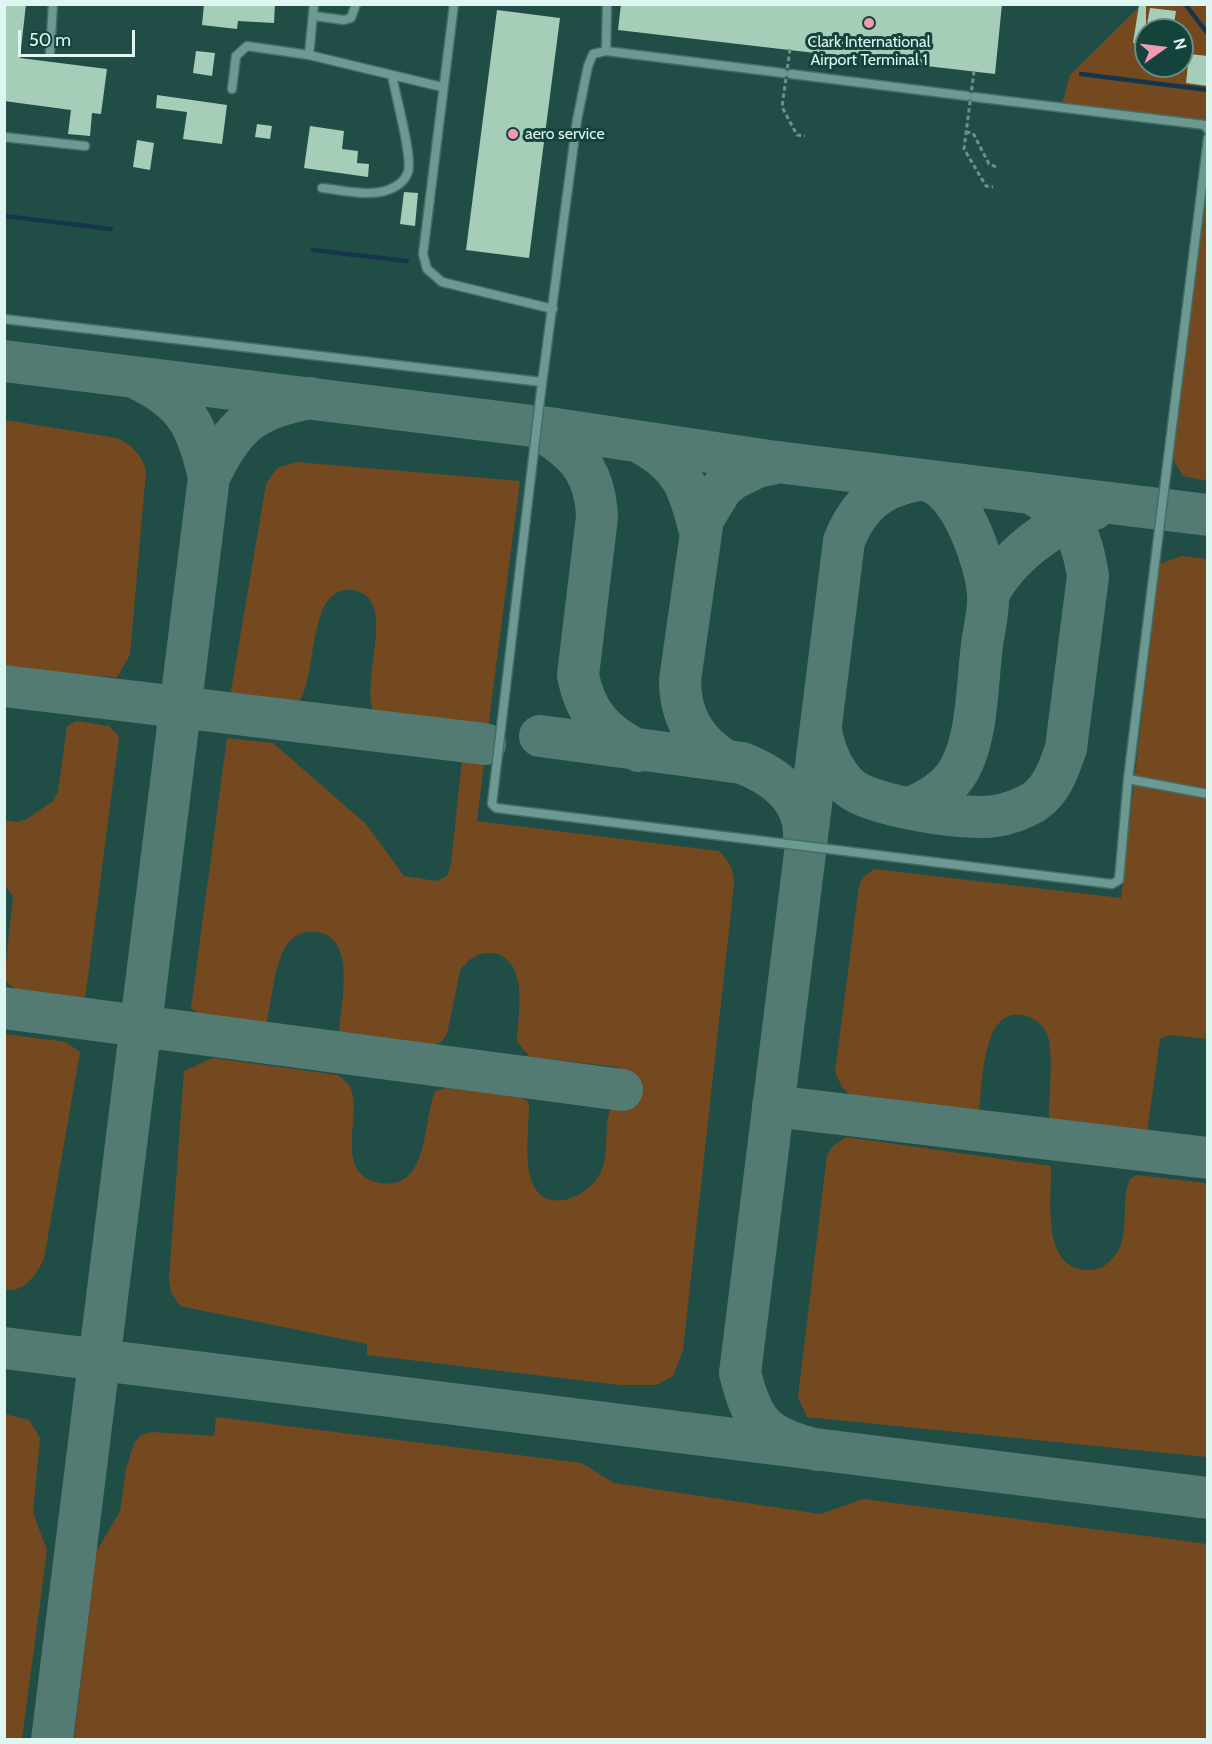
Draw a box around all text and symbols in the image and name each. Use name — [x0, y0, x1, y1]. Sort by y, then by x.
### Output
marker: Clark International Airport Terminal 1 — [862, 16, 876, 30]
scale bar — [21, 18, 138, 56]
north arrow — [1134, 18, 1194, 78]
text: 50 m — [29, 29, 71, 51]
place label: Clark International Airport Terminal 1 — [808, 32, 930, 70]
text: N — [1169, 36, 1191, 52]
place label: aero service — [525, 124, 605, 144]
marker: aero service — [506, 127, 520, 141]

